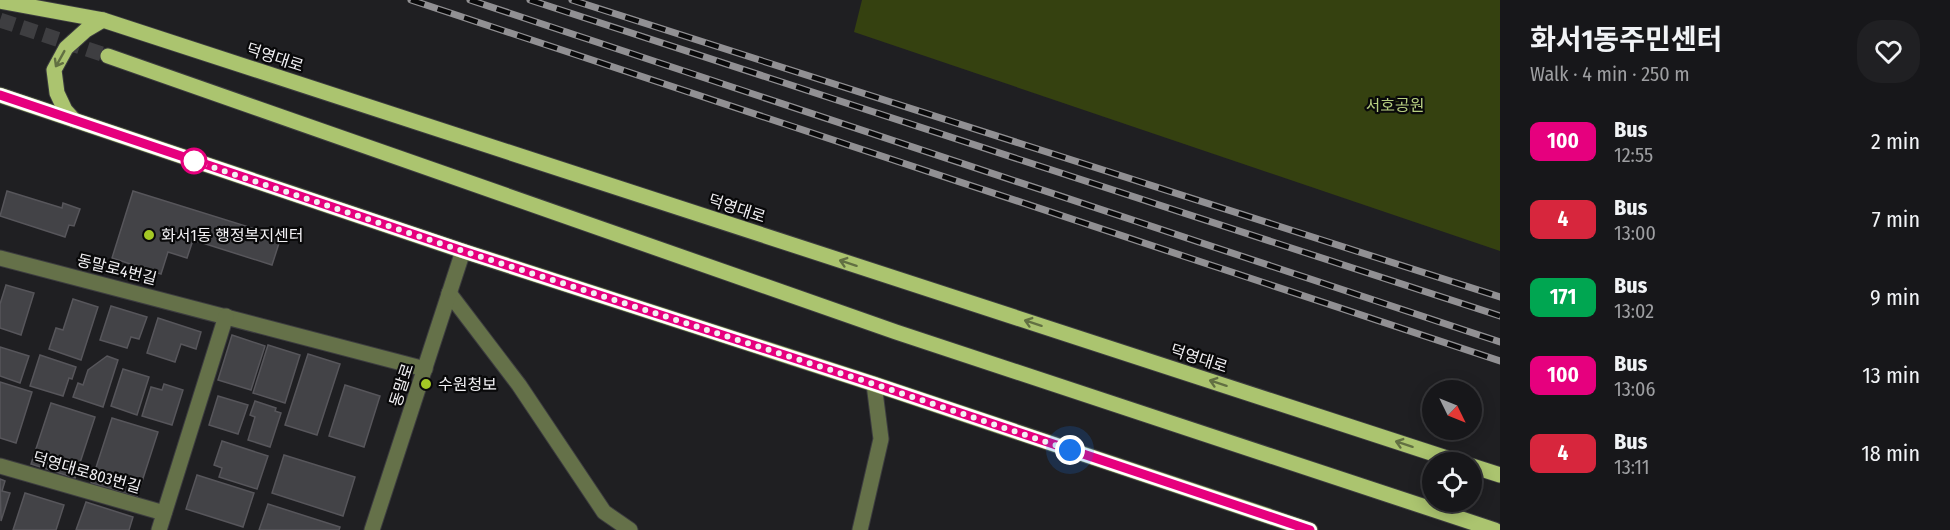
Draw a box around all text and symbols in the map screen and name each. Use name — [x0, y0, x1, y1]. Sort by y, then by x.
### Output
button: heart — [1857, 20, 1920, 83]
text: 화서1동주민센터 — [1530, 23, 1722, 56]
street label: 덕영대로 — [244, 39, 306, 76]
one-way arrow — [54, 49, 65, 67]
text: Walk · 4 min · 250 m — [1530, 62, 1690, 86]
park label: 서호공원 — [1366, 96, 1424, 115]
text: Bus — [1614, 116, 1647, 143]
text: 100 — [1547, 128, 1579, 154]
text: 2 min — [1871, 128, 1920, 155]
text: 12:55 — [1614, 143, 1653, 167]
unlabelled marker — [181, 148, 207, 174]
street label: 덕영대로 — [706, 190, 768, 227]
text: Bus — [1614, 194, 1647, 221]
text: 4 — [1558, 206, 1568, 232]
text: 7 min — [1872, 206, 1920, 233]
text: 13:00 — [1614, 221, 1656, 245]
place label: 화서1동 행정복지센터 — [161, 226, 303, 245]
marker: 화서1동 행정복지센터 — [142, 228, 156, 242]
street label: 동말로4번길 — [75, 250, 159, 289]
one-way arrow — [839, 256, 858, 267]
text: Bus — [1614, 272, 1647, 299]
text: 171 — [1550, 284, 1576, 310]
text: 9 min — [1870, 284, 1920, 311]
text: 13:02 — [1614, 299, 1654, 323]
one-way arrow — [1024, 317, 1043, 328]
street label: 덕영대로 — [1168, 340, 1230, 377]
text: Bus — [1614, 350, 1647, 377]
street label: 동말로 — [386, 361, 417, 409]
text: 100 — [1547, 362, 1579, 388]
text: 13 min — [1862, 362, 1920, 389]
place label: 수원청보 — [438, 375, 497, 394]
marker: 수원청보 — [419, 377, 433, 391]
one-way arrow — [1209, 377, 1228, 388]
text: 13:06 — [1614, 377, 1655, 401]
north arrow — [1422, 380, 1482, 440]
map controls — [1422, 380, 1482, 512]
text: Bus — [1614, 428, 1647, 455]
your location — [1055, 435, 1085, 465]
one-way arrow — [1395, 438, 1414, 449]
text: 4 — [1558, 440, 1568, 466]
text: 18 min — [1861, 440, 1920, 467]
street label: 덕영대로803번길 — [31, 448, 143, 497]
button: locate — [1422, 452, 1482, 512]
text: 13:11 — [1614, 455, 1650, 479]

